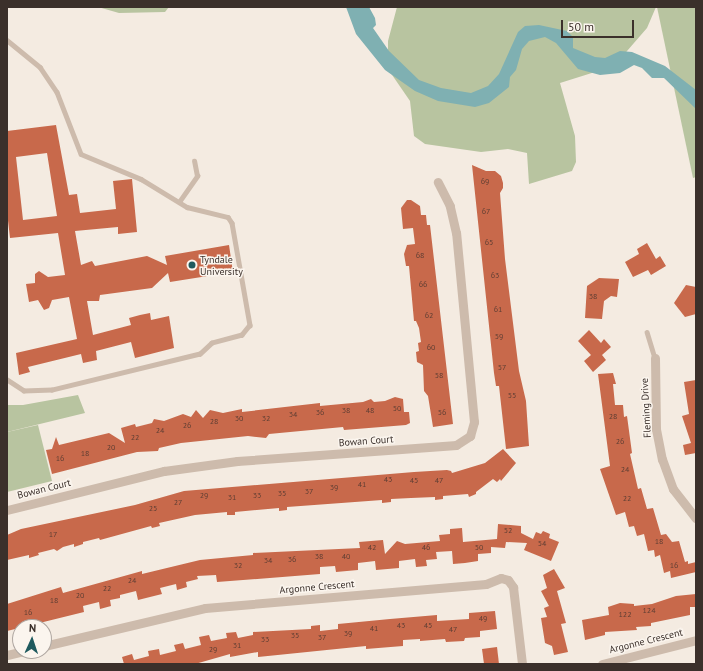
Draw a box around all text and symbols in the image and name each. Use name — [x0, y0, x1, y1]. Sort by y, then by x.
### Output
scale bar — [563, 12, 636, 38]
text: 50 m — [568, 19, 594, 34]
house number: 69 — [481, 177, 489, 187]
house number: 67 — [482, 207, 490, 217]
house number: 65 — [485, 238, 493, 248]
house number: 68 — [416, 251, 424, 261]
place label: Tyndale University — [200, 253, 243, 276]
marker: Tyndale University — [187, 260, 197, 270]
house number: 63 — [491, 271, 499, 281]
house number: 66 — [419, 280, 427, 290]
house number: 38 — [589, 292, 597, 302]
house number: 61 — [494, 305, 502, 315]
house number: 62 — [425, 311, 433, 321]
house number: 59 — [495, 332, 503, 342]
house number: 60 — [427, 343, 435, 353]
house number: 57 — [498, 363, 506, 373]
house number: 58 — [435, 371, 443, 381]
street label: Fleming Drive — [638, 378, 654, 438]
house number: 55 — [508, 391, 516, 401]
house number: 50 — [393, 404, 401, 414]
house number: 38 — [342, 406, 350, 416]
house number: 48 — [366, 406, 374, 416]
house number: 36 — [316, 408, 324, 418]
house number: 56 — [438, 408, 446, 418]
house number: 34 — [289, 410, 297, 420]
house number: 28 — [609, 412, 617, 422]
house number: 30 — [235, 414, 243, 424]
house number: 32 — [262, 414, 270, 424]
house number: 28 — [210, 417, 218, 427]
house number: 26 — [183, 421, 191, 431]
house number: 24 — [156, 426, 164, 436]
house number: 22 — [131, 433, 139, 443]
street label: Bowan Court — [338, 433, 394, 449]
house number: 26 — [616, 437, 624, 447]
house number: 20 — [107, 443, 115, 453]
house number: 18 — [81, 449, 89, 459]
house number: 16 — [56, 454, 64, 464]
house number: 24 — [621, 465, 629, 475]
house number: 43 — [384, 475, 392, 485]
house number: 45 — [410, 476, 418, 486]
house number: 47 — [435, 476, 443, 486]
street label: Bowan Court — [16, 477, 72, 501]
house number: 41 — [358, 480, 366, 490]
house number: 39 — [330, 483, 338, 493]
house number: 37 — [305, 487, 313, 497]
house number: 35 — [278, 489, 286, 499]
house number: 29 — [200, 491, 208, 501]
house number: 33 — [253, 491, 261, 501]
house number: 31 — [228, 493, 236, 503]
house number: 22 — [623, 494, 631, 504]
house number: 27 — [174, 498, 182, 508]
house number: 25 — [149, 504, 157, 514]
house number: 52 — [504, 526, 512, 536]
house number: 17 — [49, 530, 57, 540]
house number: 18 — [655, 537, 663, 547]
house number: 54 — [538, 539, 546, 549]
house number: 42 — [368, 543, 376, 553]
house number: 46 — [422, 543, 430, 553]
house number: 50 — [475, 543, 483, 553]
house number: 38 — [315, 552, 323, 562]
house number: 40 — [342, 552, 350, 562]
house number: 36 — [288, 555, 296, 565]
house number: 34 — [264, 556, 272, 566]
house number: 32 — [234, 561, 242, 571]
house number: 16 — [670, 561, 678, 571]
house number: 24 — [128, 576, 136, 586]
street label: Argonne Crescent — [279, 578, 355, 596]
house number: 22 — [103, 584, 111, 594]
house number: 20 — [76, 591, 84, 601]
house number: 18 — [50, 596, 58, 606]
house number: 124 — [642, 606, 656, 616]
house number: 16 — [24, 608, 32, 618]
house number: 122 — [618, 610, 632, 620]
house number: 49 — [479, 614, 487, 624]
north arrow — [12, 619, 52, 659]
text: N — [29, 621, 37, 635]
house number: 43 — [397, 621, 405, 631]
house number: 45 — [424, 621, 432, 631]
house number: 41 — [370, 624, 378, 634]
house number: 47 — [449, 625, 457, 635]
street label: Argonne Crescent — [608, 626, 684, 656]
house number: 39 — [344, 629, 352, 639]
house number: 35 — [291, 631, 299, 641]
house number: 37 — [318, 633, 326, 643]
house number: 33 — [261, 635, 269, 645]
house number: 31 — [233, 641, 241, 651]
house number: 29 — [209, 645, 217, 655]

